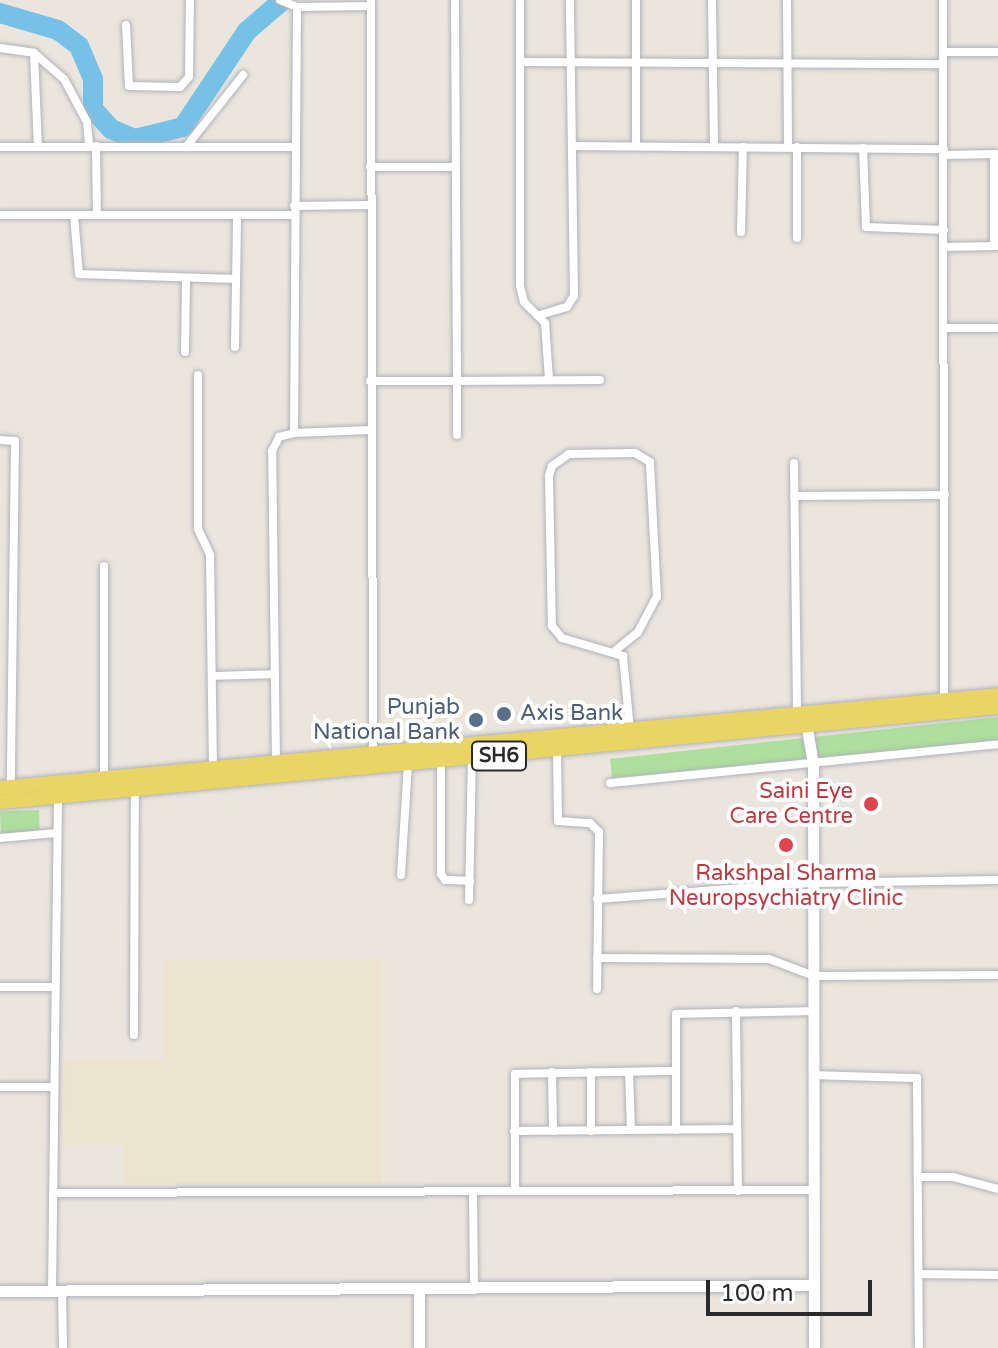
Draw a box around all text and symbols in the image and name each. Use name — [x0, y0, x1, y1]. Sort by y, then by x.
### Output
place label: Punjab National Bank — [313, 694, 460, 746]
place label: Axis Bank — [520, 701, 623, 727]
marker: Axis Bank — [495, 705, 513, 723]
marker: Punjab National Bank — [467, 711, 485, 729]
road number: SH6 — [471, 740, 527, 772]
place label: Saini Eye Care Centre — [730, 778, 853, 830]
marker: Saini Eye Care Centre — [860, 793, 882, 815]
marker: Rakshpal Sharma Neuropsychiatry Clinic — [775, 834, 797, 856]
place label: Rakshpal Sharma Neuropsychiatry Clinic — [669, 860, 903, 912]
scale bar — [710, 1264, 876, 1314]
text: 100 m — [720, 1279, 794, 1308]

